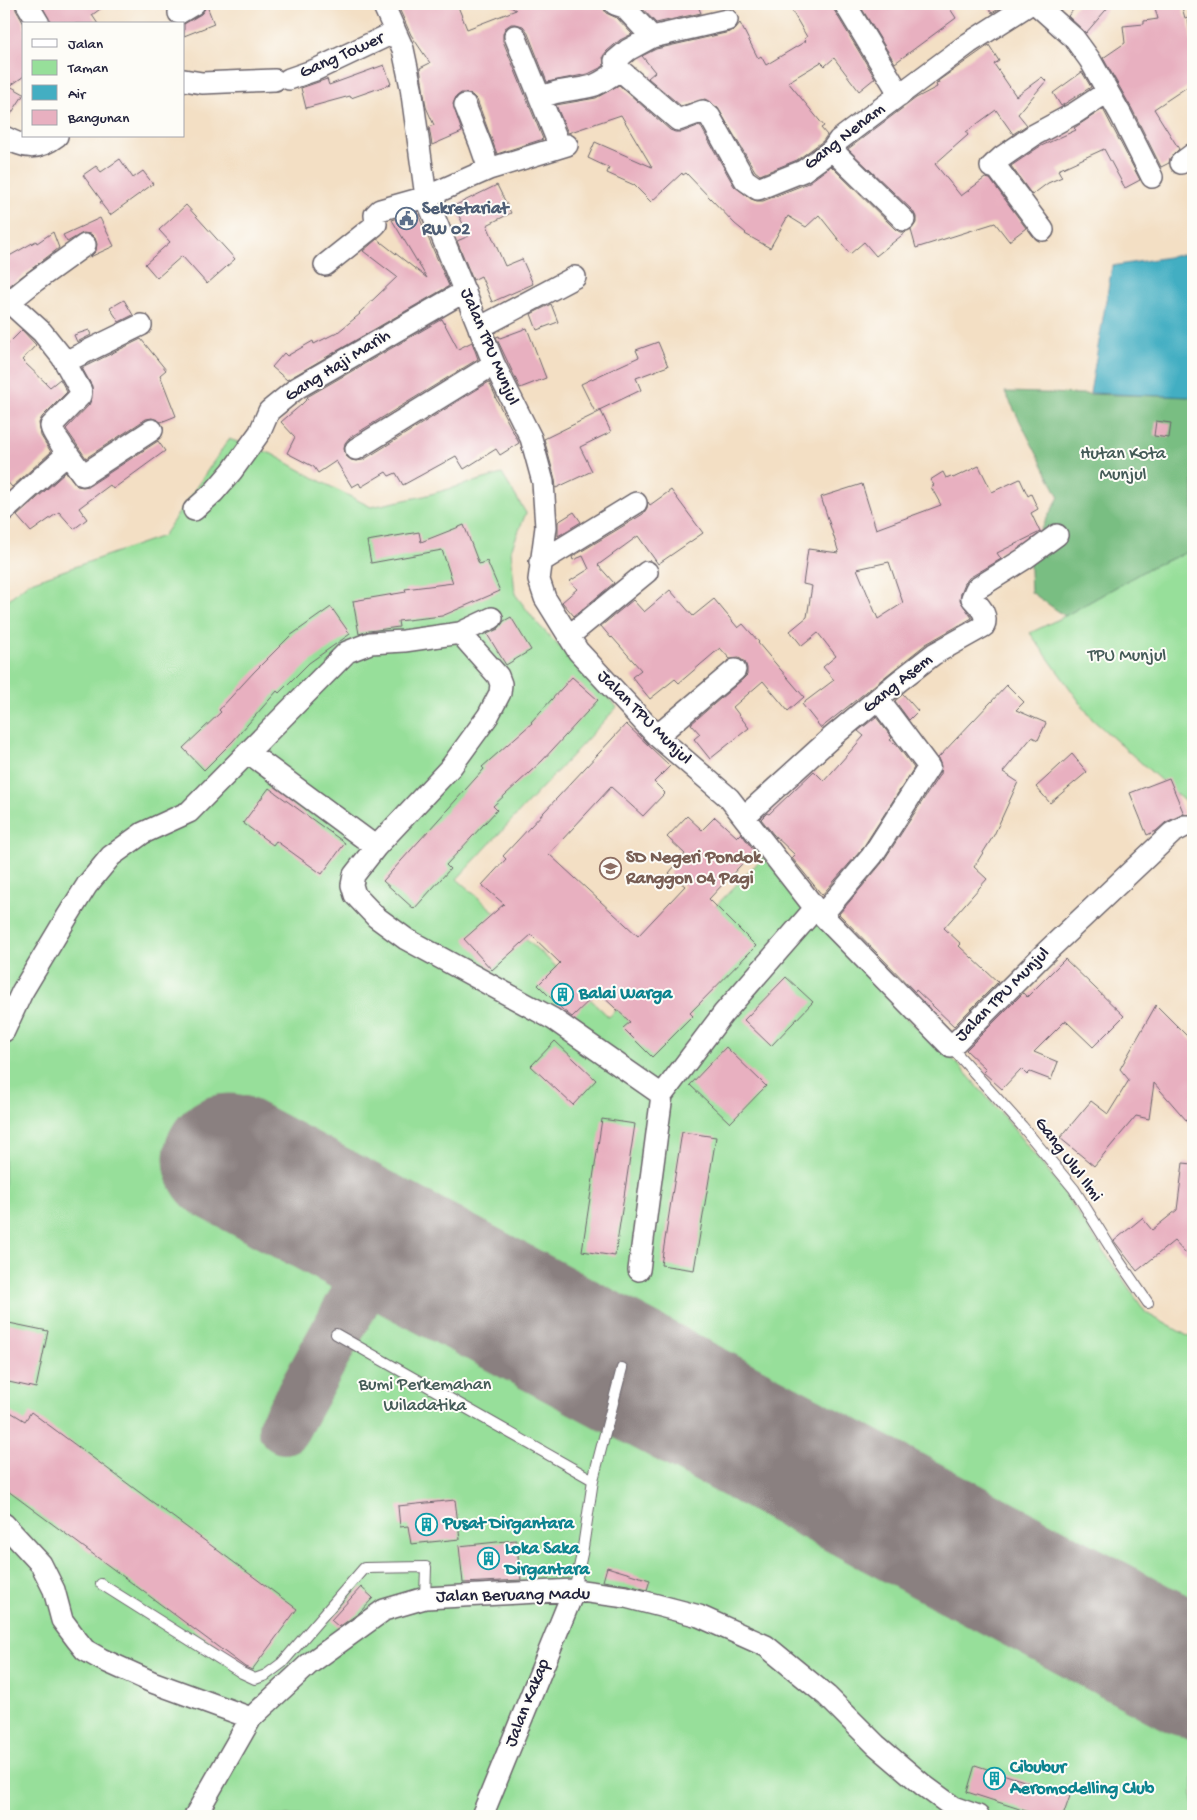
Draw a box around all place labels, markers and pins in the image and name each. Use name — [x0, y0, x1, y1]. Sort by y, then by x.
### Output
place label: Sekretariat RW 02 — [421, 199, 510, 241]
public building icon: Sekretariat RW 02 — [394, 207, 418, 231]
place label: SD Negeri Pondok Ranggon 04 Pagi — [625, 848, 763, 890]
school or university icon: SD Negeri Pondok Ranggon 04 Pagi — [598, 856, 622, 880]
building icon: Balai Warga — [551, 982, 575, 1006]
place label: Balai Warga — [578, 984, 673, 1005]
building icon: Pusat Dirgantara — [415, 1512, 439, 1536]
place label: Pusat Dirgantara — [442, 1514, 575, 1535]
place label: Loka Saka Dirgantara — [503, 1539, 591, 1581]
building icon: Loka Saka Dirgantara — [477, 1547, 501, 1571]
place label: Cibubur Aeromodelling Club — [1009, 1758, 1155, 1800]
building icon: Cibubur Aeromodelling Club — [982, 1766, 1006, 1790]

